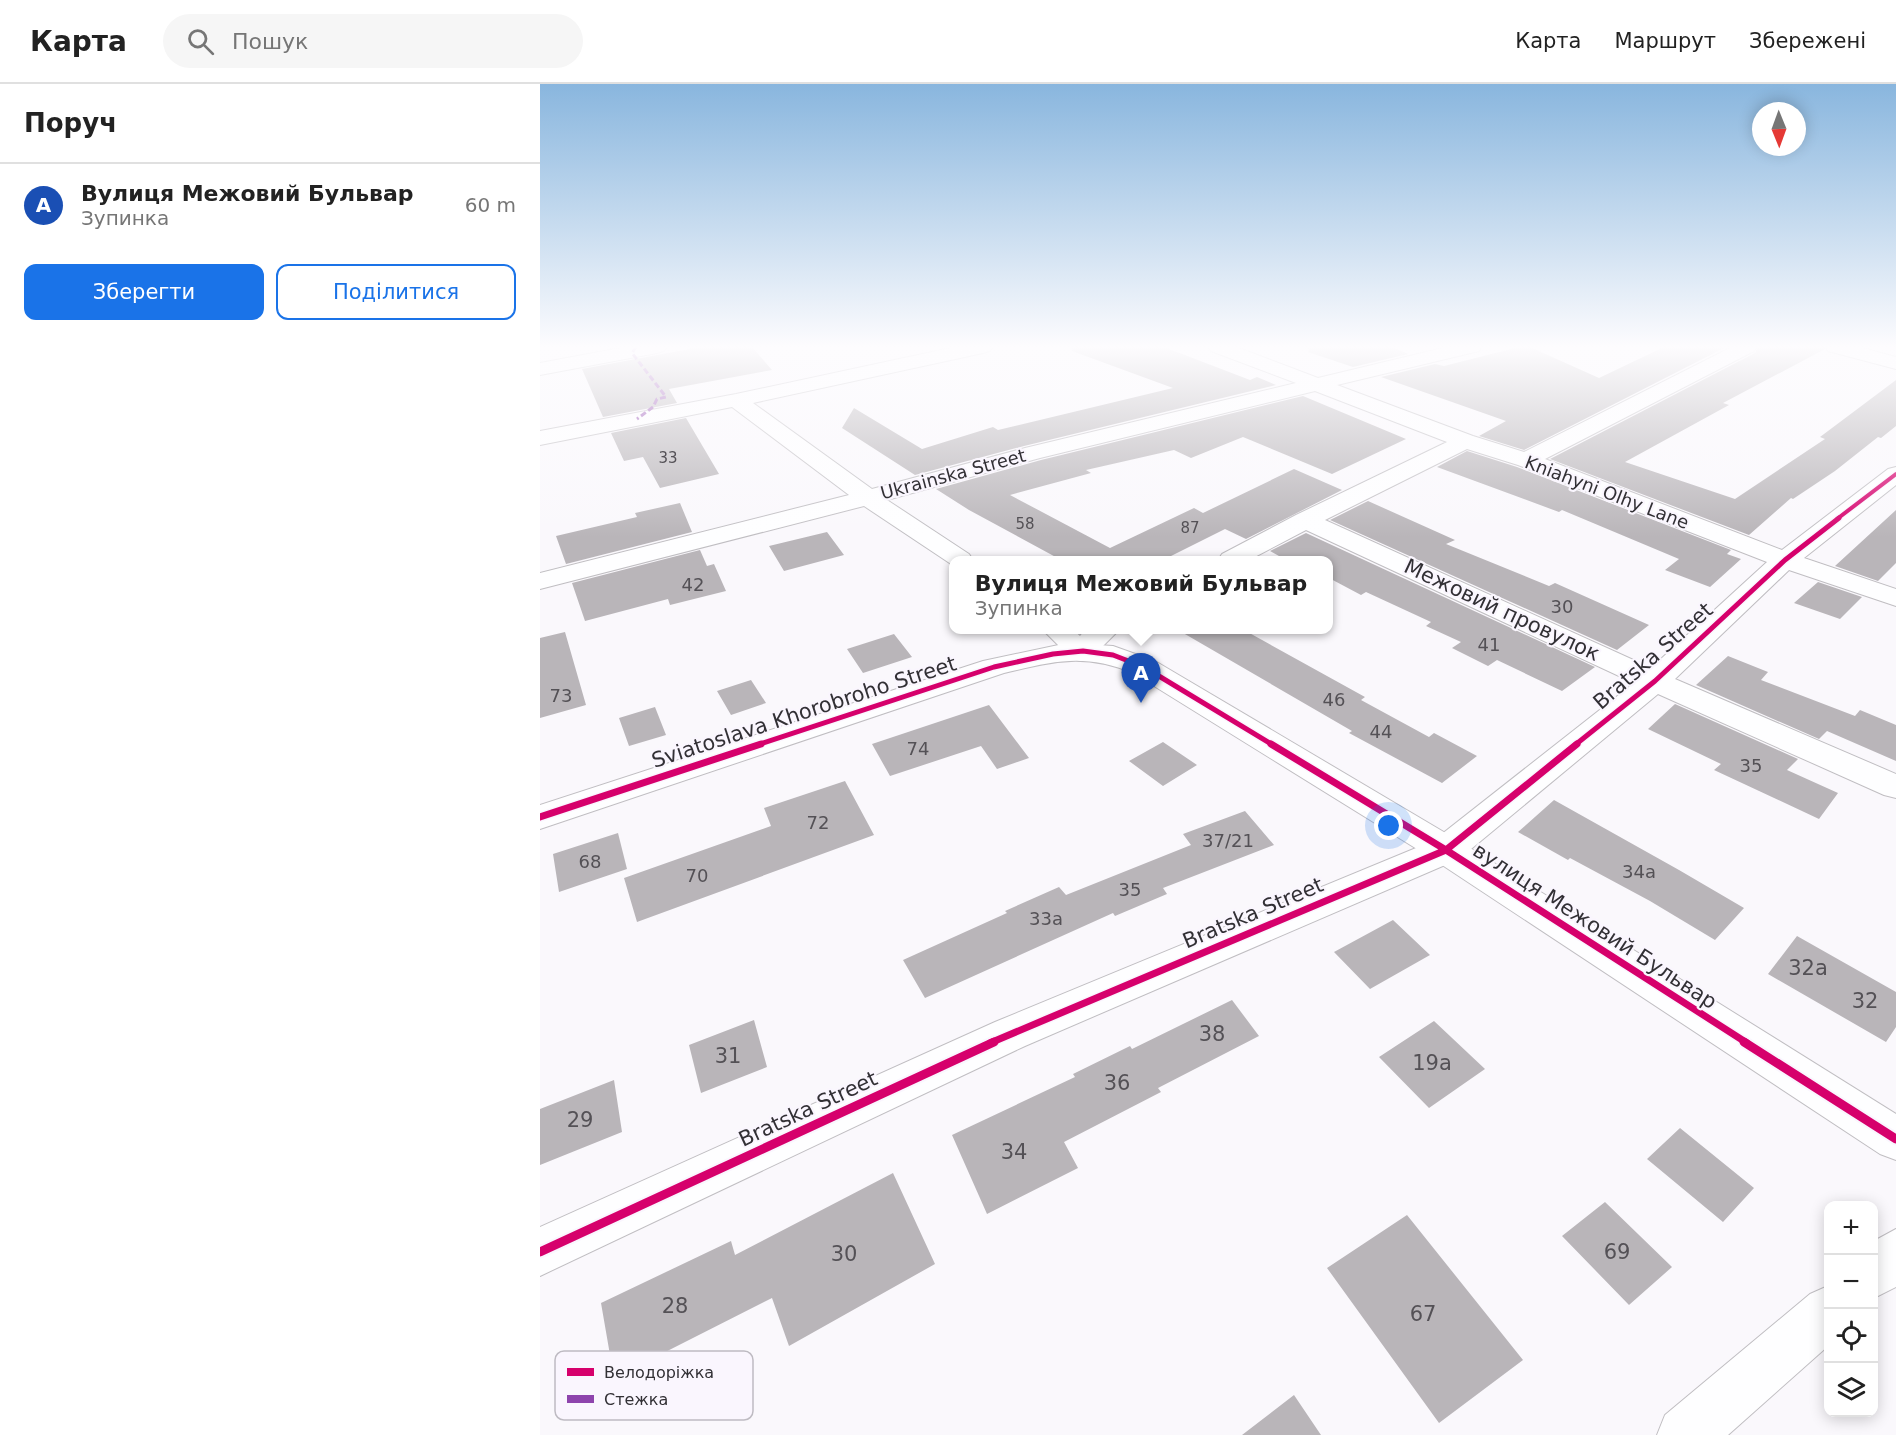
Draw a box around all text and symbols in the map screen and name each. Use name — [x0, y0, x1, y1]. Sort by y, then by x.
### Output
search box — [163, 14, 583, 68]
text: Карта — [30, 25, 127, 58]
icon: search — [184, 25, 217, 58]
text: Пошук — [232, 29, 308, 54]
text: Карта — [1515, 29, 1581, 53]
text: Маршрут — [1614, 29, 1716, 53]
text: Збережені — [1749, 29, 1866, 53]
north arrow — [1752, 102, 1806, 156]
text: Поруч — [24, 108, 117, 138]
text: Вулиця Межовий Бульвар — [81, 181, 414, 206]
text: A — [36, 193, 51, 217]
text: 60 m — [465, 193, 516, 217]
text: Зупинка — [81, 206, 169, 230]
button: Зберегти — [24, 264, 264, 320]
button: Поділитися — [276, 264, 516, 320]
street label: Ukrainska Street — [878, 445, 1028, 503]
house number: 33 — [658, 449, 678, 467]
street label: Kniahyni Olhy Lane — [1522, 451, 1692, 533]
house number: 58 — [1015, 515, 1035, 533]
house number: 87 — [1180, 519, 1200, 537]
street label: Межовий провулок — [1400, 554, 1604, 666]
popup — [949, 556, 1333, 634]
text: Вулиця Межовий Бульвар — [975, 571, 1307, 596]
house number: 42 — [682, 574, 704, 595]
text: Зупинка — [975, 596, 1063, 620]
house number: 30 — [1551, 596, 1573, 617]
street label: Bratska Street — [1588, 598, 1718, 714]
house number: 41 — [1478, 634, 1500, 655]
street label: Sviatoslava Khorobroho Street — [649, 651, 959, 773]
pin: A — [1122, 654, 1160, 703]
house number: 73 — [550, 685, 572, 706]
house number: 46 — [1323, 689, 1345, 710]
house number: 44 — [1370, 721, 1392, 742]
house number: 74 — [907, 738, 929, 759]
house number: 35 — [1740, 755, 1762, 776]
your location — [1374, 811, 1403, 840]
house number: 72 — [807, 812, 829, 833]
house number: 37/21 — [1202, 830, 1254, 851]
street label: вулиця Межовий Бульвар — [1469, 838, 1721, 1014]
house number: 68 — [579, 851, 601, 872]
house number: 34а — [1622, 861, 1656, 882]
house number: 70 — [686, 865, 708, 886]
street label: Bratska Street — [1179, 873, 1327, 953]
house number: 35 — [1119, 879, 1141, 900]
house number: 33а — [1029, 908, 1063, 929]
house number: 32а — [1788, 956, 1828, 980]
house number: 32 — [1852, 989, 1878, 1013]
house number: 38 — [1199, 1022, 1225, 1046]
house number: 31 — [715, 1044, 741, 1068]
house number: 19а — [1412, 1051, 1452, 1075]
street label: Bratska Street — [735, 1066, 881, 1152]
house number: 36 — [1104, 1071, 1130, 1095]
house number: 29 — [567, 1108, 593, 1132]
house number: 34 — [1001, 1140, 1027, 1164]
map controls — [1824, 1201, 1878, 1417]
button: + — [1824, 1201, 1878, 1255]
house number: 69 — [1604, 1240, 1630, 1264]
house number: 30 — [831, 1242, 857, 1266]
button: − — [1824, 1255, 1878, 1309]
house number: 28 — [662, 1294, 688, 1318]
house number: 67 — [1410, 1302, 1436, 1326]
button: locate — [1824, 1309, 1878, 1363]
legend — [555, 1351, 753, 1420]
text: Велодоріжка — [604, 1363, 714, 1382]
button: layers — [1824, 1363, 1878, 1417]
text: Стежка — [604, 1390, 668, 1409]

